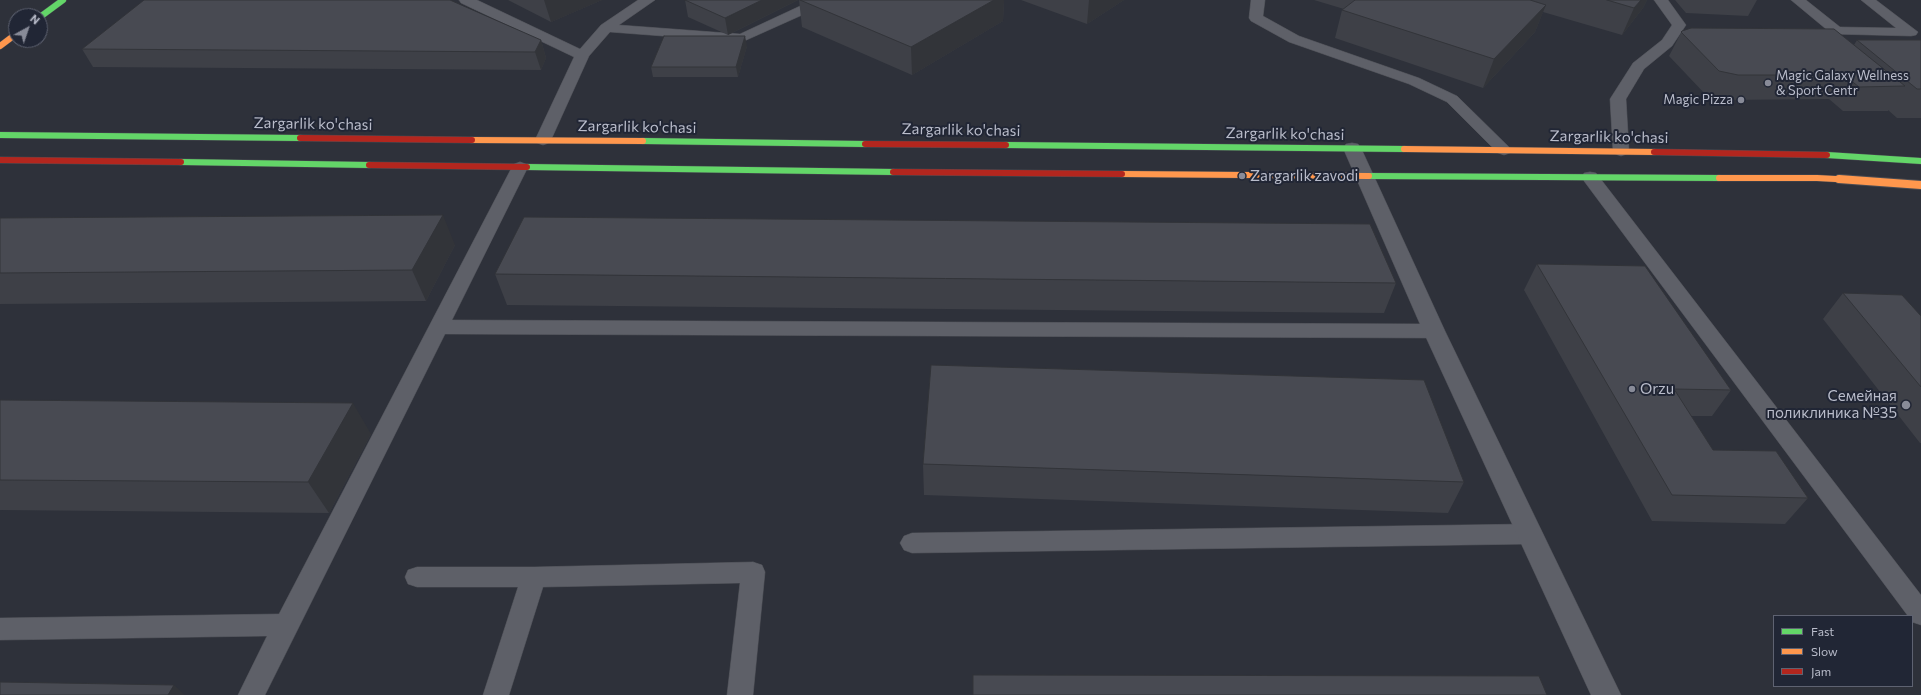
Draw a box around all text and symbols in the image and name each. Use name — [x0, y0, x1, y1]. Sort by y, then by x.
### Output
north arrow — [8, 8, 48, 48]
text: N — [28, 12, 43, 27]
place label: Magic Galaxy Wellness & Sport Centr — [1776, 68, 1909, 99]
marker: Magic Galaxy Wellness & Sport Centr — [1763, 78, 1773, 88]
place label: Magic Pizza — [1663, 92, 1733, 108]
marker: Magic Pizza — [1736, 95, 1746, 105]
street label: Zargarlik ko'chasi — [253, 114, 373, 134]
street label: Zargarlik ko'chasi — [577, 117, 697, 137]
street label: Zargarlik ko'chasi — [901, 120, 1021, 140]
street label: Zargarlik ko'chasi — [1225, 124, 1345, 144]
street label: Zargarlik ko'chasi — [1549, 127, 1669, 147]
place label: Zargarlik zavodi — [1250, 167, 1358, 185]
marker: Zargarlik zavodi — [1237, 171, 1247, 181]
place label: Orzu — [1640, 380, 1674, 398]
marker: Orzu — [1627, 384, 1637, 394]
place label: Семейная поликлиника №35 — [1766, 387, 1897, 422]
marker: Семейная поликлиника №35 — [1900, 399, 1912, 411]
legend — [1773, 615, 1913, 687]
text: Fast — [1811, 624, 1834, 638]
text: Slow — [1811, 644, 1838, 658]
text: Jam — [1811, 664, 1831, 678]

